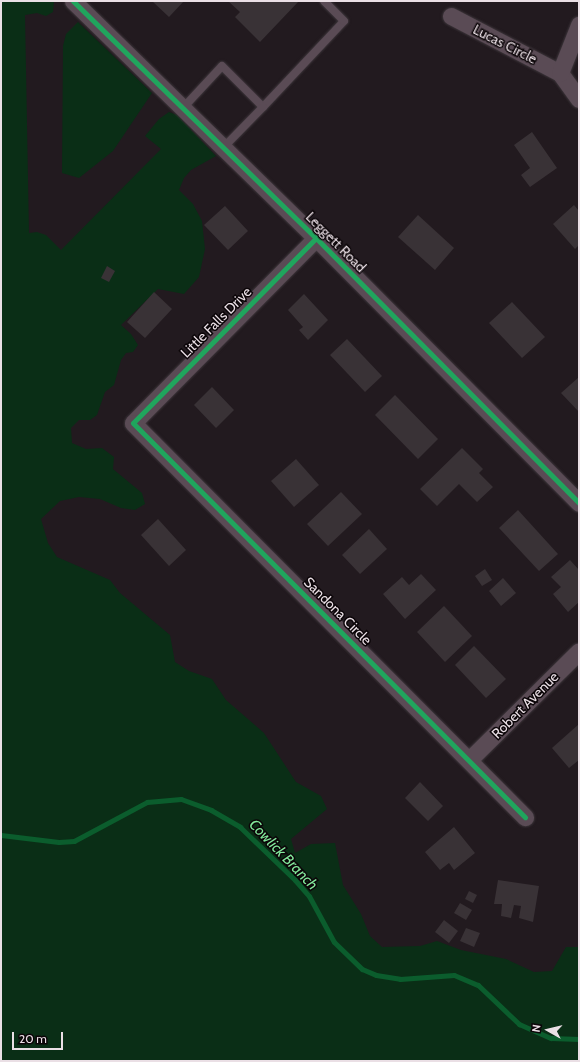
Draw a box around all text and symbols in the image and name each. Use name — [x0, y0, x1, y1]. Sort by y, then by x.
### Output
street label: Lucas Circle — [470, 21, 540, 67]
street label: Leggett Road — [302, 208, 370, 276]
street label: Little Falls Drive — [177, 283, 255, 361]
street label: Sandona Circle — [301, 574, 375, 648]
street label: Robert Avenue — [488, 668, 562, 742]
water label: Cowlick Branch — [245, 816, 321, 894]
north arrow — [528, 1010, 568, 1050]
scale bar — [14, 1024, 65, 1050]
text: N — [529, 1024, 544, 1033]
text: 20 m — [19, 1031, 47, 1046]

